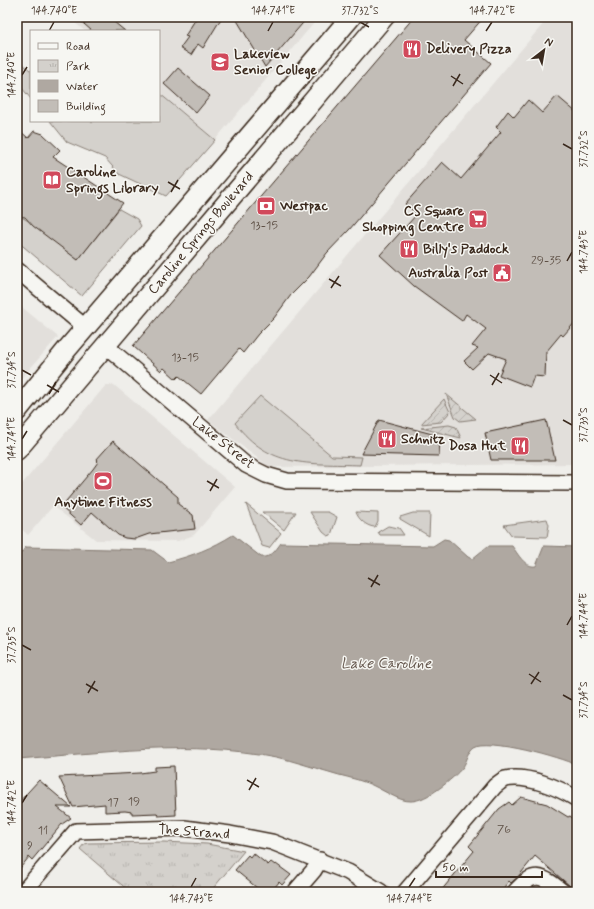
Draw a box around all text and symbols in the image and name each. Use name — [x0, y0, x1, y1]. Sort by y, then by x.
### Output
text: 144.740°E — [31, 4, 77, 18]
text: 144.741°E — [251, 4, 295, 18]
text: 37.732°S — [341, 4, 379, 18]
text: 144.742°E — [469, 4, 515, 18]
legend — [30, 30, 160, 122]
north arrow — [524, 30, 564, 70]
text: N — [542, 34, 555, 50]
restaurant icon: Delivery Pizza — [401, 38, 423, 60]
text: Road — [66, 39, 90, 55]
place label: Delivery Pizza — [426, 40, 512, 58]
place label: Lakeview Senior College — [234, 45, 317, 80]
school or university icon: Lakeview Senior College — [209, 51, 231, 73]
text: 144.740°E — [5, 52, 19, 98]
text: Park — [66, 59, 90, 75]
text: Water — [66, 79, 98, 95]
text: Building — [66, 99, 106, 116]
text: 37.732°S — [577, 130, 591, 168]
place label: Caroline Springs Library — [66, 163, 159, 200]
street label: Caroline Springs Boulevard — [144, 168, 259, 299]
library icon: Caroline Springs Library — [41, 169, 63, 191]
bank icon: Westpac — [255, 195, 277, 217]
place label: Westpac — [279, 197, 329, 215]
place label: CS Square Shopping Centre — [362, 202, 464, 237]
supermarket icon: CS Square Shopping Centre — [467, 208, 489, 230]
house number: 13-15 — [250, 218, 278, 234]
text: 144.743°E — [577, 230, 591, 274]
restaurant icon: Billy's Paddock — [398, 238, 420, 260]
place label: Billy's Paddock — [423, 240, 509, 258]
house number: 29-35 — [531, 253, 561, 269]
public building icon: Australia Post — [491, 262, 513, 284]
place label: Australia Post — [408, 264, 488, 282]
house number: 13-15 — [171, 350, 199, 366]
text: 37.734°S — [5, 351, 19, 389]
text: 37.733°S — [577, 407, 591, 443]
street label: Lake Street — [188, 413, 258, 473]
text: 144.741°E — [5, 417, 19, 461]
restaurant icon: Schnitz — [376, 428, 398, 450]
place label: Schnitz — [401, 430, 445, 448]
restaurant icon: Dosa Hut — [509, 435, 531, 457]
place label: Dosa Hut — [448, 437, 507, 455]
sports icon: Anytime Fitness — [92, 470, 114, 492]
place label: Anytime Fitness — [54, 493, 152, 511]
text: 144.744°E — [577, 593, 591, 639]
text: 37.735°S — [5, 626, 19, 663]
water label: Lake Caroline — [341, 654, 432, 674]
text: 37.734°S — [577, 681, 591, 719]
text: 144.742°E — [5, 780, 19, 826]
house number: 19 — [128, 794, 140, 810]
house number: 17 — [107, 795, 119, 811]
street label: The Strand — [158, 821, 230, 843]
house number: 76 — [497, 822, 511, 838]
house number: 11 — [38, 823, 48, 839]
house number: 9 — [27, 838, 33, 854]
scale bar — [436, 853, 542, 879]
text: 50 m — [442, 860, 469, 876]
text: 144.743°E — [169, 892, 213, 906]
text: 144.744°E — [386, 892, 432, 906]

